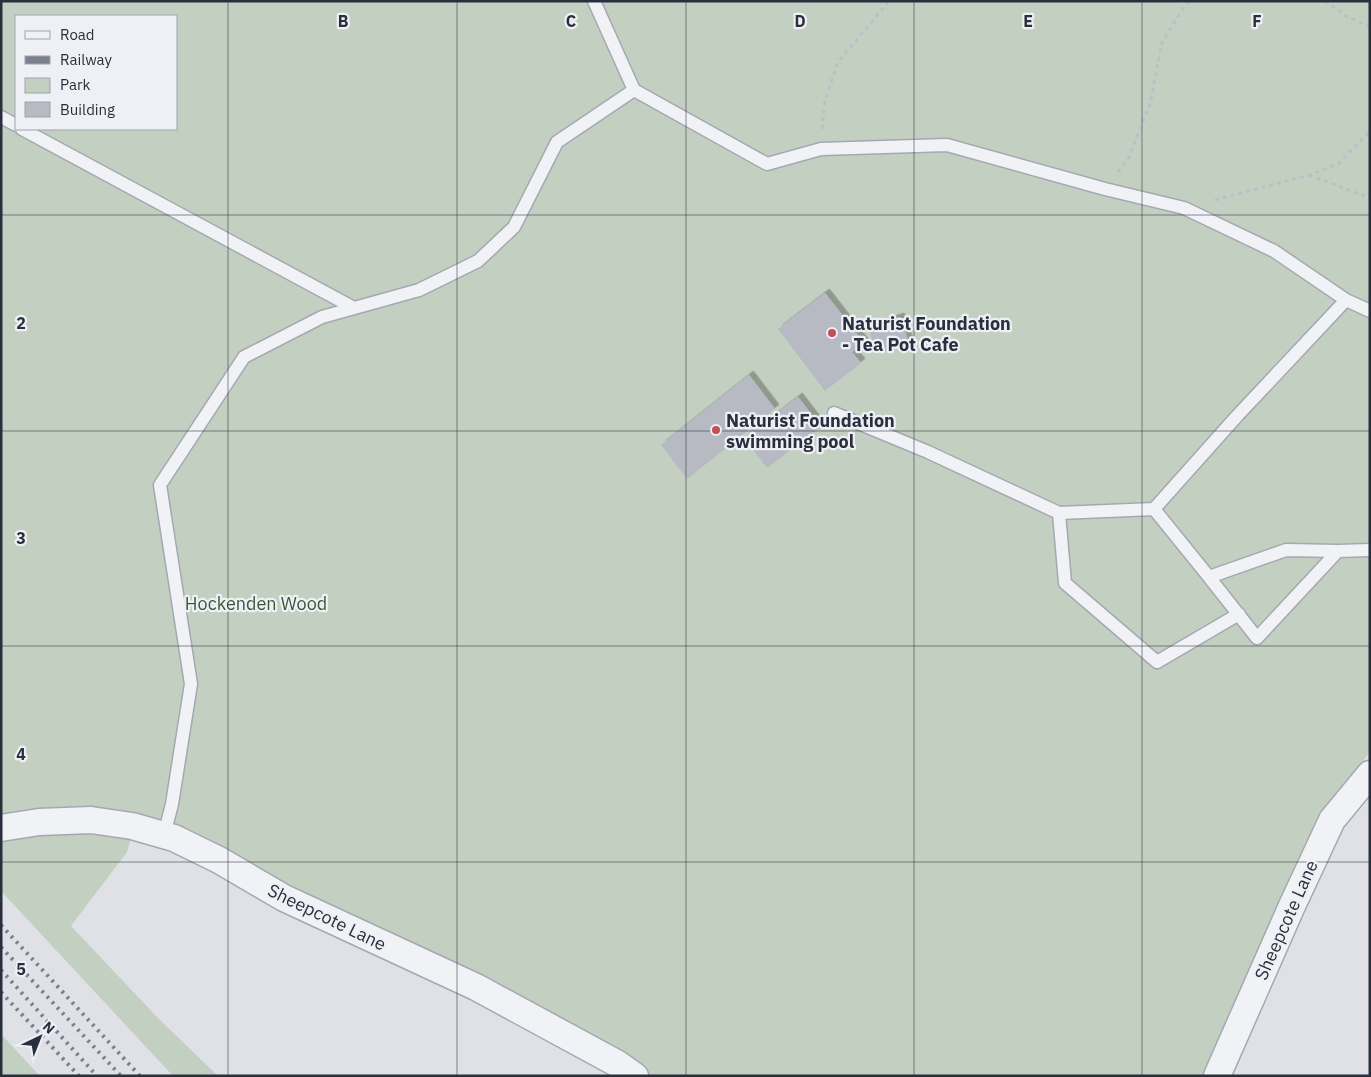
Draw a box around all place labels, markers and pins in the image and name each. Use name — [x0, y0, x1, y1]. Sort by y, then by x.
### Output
place label: Naturist Foundation - Tea Pot Cafe — [842, 312, 1011, 356]
marker: Naturist Foundation - Tea Pot Cafe — [826, 327, 838, 339]
place label: Naturist Foundation swimming pool — [726, 409, 895, 453]
marker: Naturist Foundation swimming pool — [710, 424, 722, 436]

